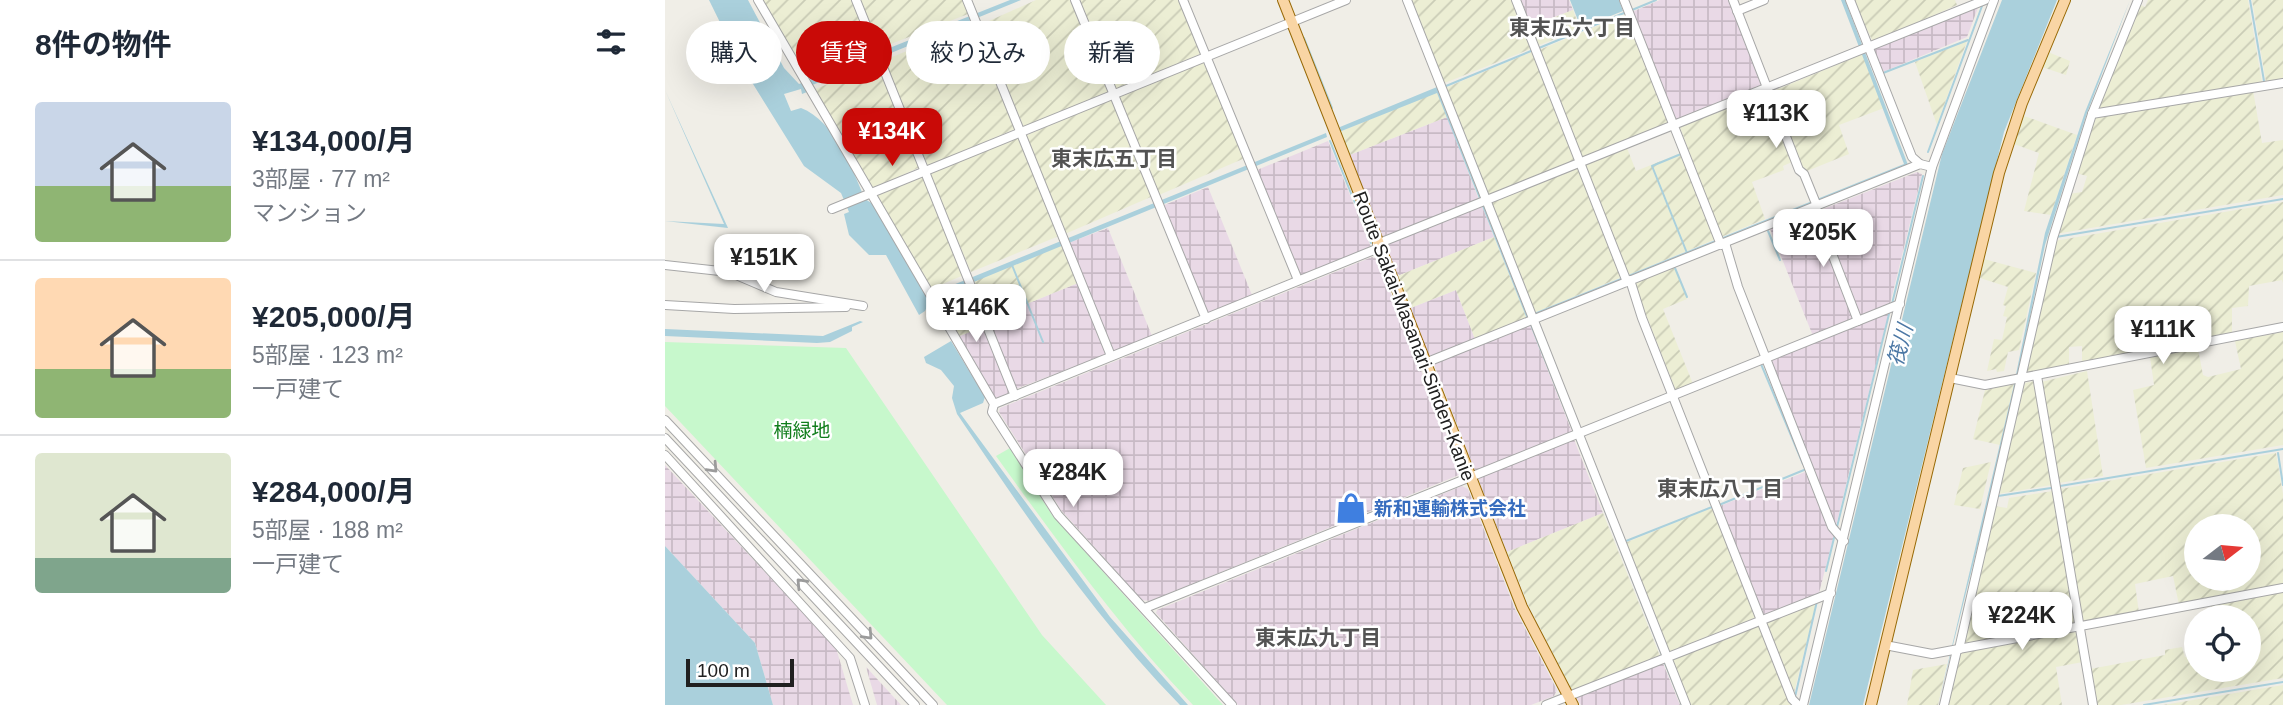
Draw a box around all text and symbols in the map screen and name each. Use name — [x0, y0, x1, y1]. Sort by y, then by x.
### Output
district label: 東末広六丁目 — [1509, 16, 1635, 39]
chip: 購入 — [686, 21, 782, 84]
chip: 賃貸 — [796, 21, 892, 84]
chip: 絞り込み — [906, 21, 1050, 84]
chip: 新着 — [1064, 21, 1160, 84]
icon: filters — [592, 23, 630, 61]
text: 8件の物件 — [35, 28, 172, 61]
pin: ¥113K — [1727, 90, 1825, 150]
text: ¥113K — [1743, 100, 1809, 126]
pin: ¥134K — [843, 108, 941, 168]
text: ¥134K — [858, 118, 926, 144]
text: ¥134,000/月 — [252, 124, 415, 157]
icon: home — [91, 130, 175, 214]
district label: 東末広五丁目 — [1051, 147, 1177, 170]
text: 3部屋 · 77 m² — [252, 166, 390, 192]
street label: Route Sakai-Masanari-Sinden-Kanie — [1349, 188, 1479, 484]
text: マンション — [252, 200, 367, 226]
pin: ¥205K — [1774, 210, 1872, 269]
text: ¥205K — [1789, 219, 1857, 245]
pin: ¥151K — [715, 234, 813, 294]
text: ¥151K — [730, 244, 798, 270]
pin: ¥146K — [927, 284, 1025, 344]
text: ¥146K — [942, 294, 1010, 320]
text: ¥205,000/月 — [252, 300, 415, 333]
icon: home — [91, 306, 175, 390]
pin: ¥111K — [2114, 306, 2212, 366]
text: ¥111K — [2130, 316, 2196, 342]
water label: 筏川 — [1883, 320, 1917, 368]
text: 5部屋 · 123 m² — [252, 342, 403, 368]
text: 一戸建て — [252, 376, 344, 402]
park label: 楠緑地 — [773, 420, 831, 441]
pin: ¥284K — [1024, 449, 1122, 509]
text: ¥284K — [1039, 459, 1107, 485]
one-way arrow — [705, 460, 717, 473]
text: ¥284,000/月 — [252, 475, 415, 508]
district label: 東末広八丁目 — [1657, 477, 1783, 500]
icon: home — [91, 481, 175, 565]
shop icon: 新和運輸株式会社 — [1334, 491, 1368, 525]
place label: 新和運輸株式会社 — [1374, 498, 1526, 519]
north arrow — [2184, 514, 2261, 592]
map controls — [2184, 514, 2261, 682]
text: 5部屋 · 188 m² — [252, 517, 403, 543]
text: 一戸建て — [252, 551, 344, 577]
one-way arrow — [797, 578, 810, 591]
pin: ¥224K — [1973, 592, 2071, 652]
text: ¥224K — [1988, 602, 2056, 628]
button: locate — [2184, 605, 2261, 682]
district label: 東末広九丁目 — [1255, 626, 1381, 649]
one-way arrow — [860, 627, 872, 640]
scale bar — [686, 656, 795, 688]
text: 100 m — [697, 660, 750, 681]

